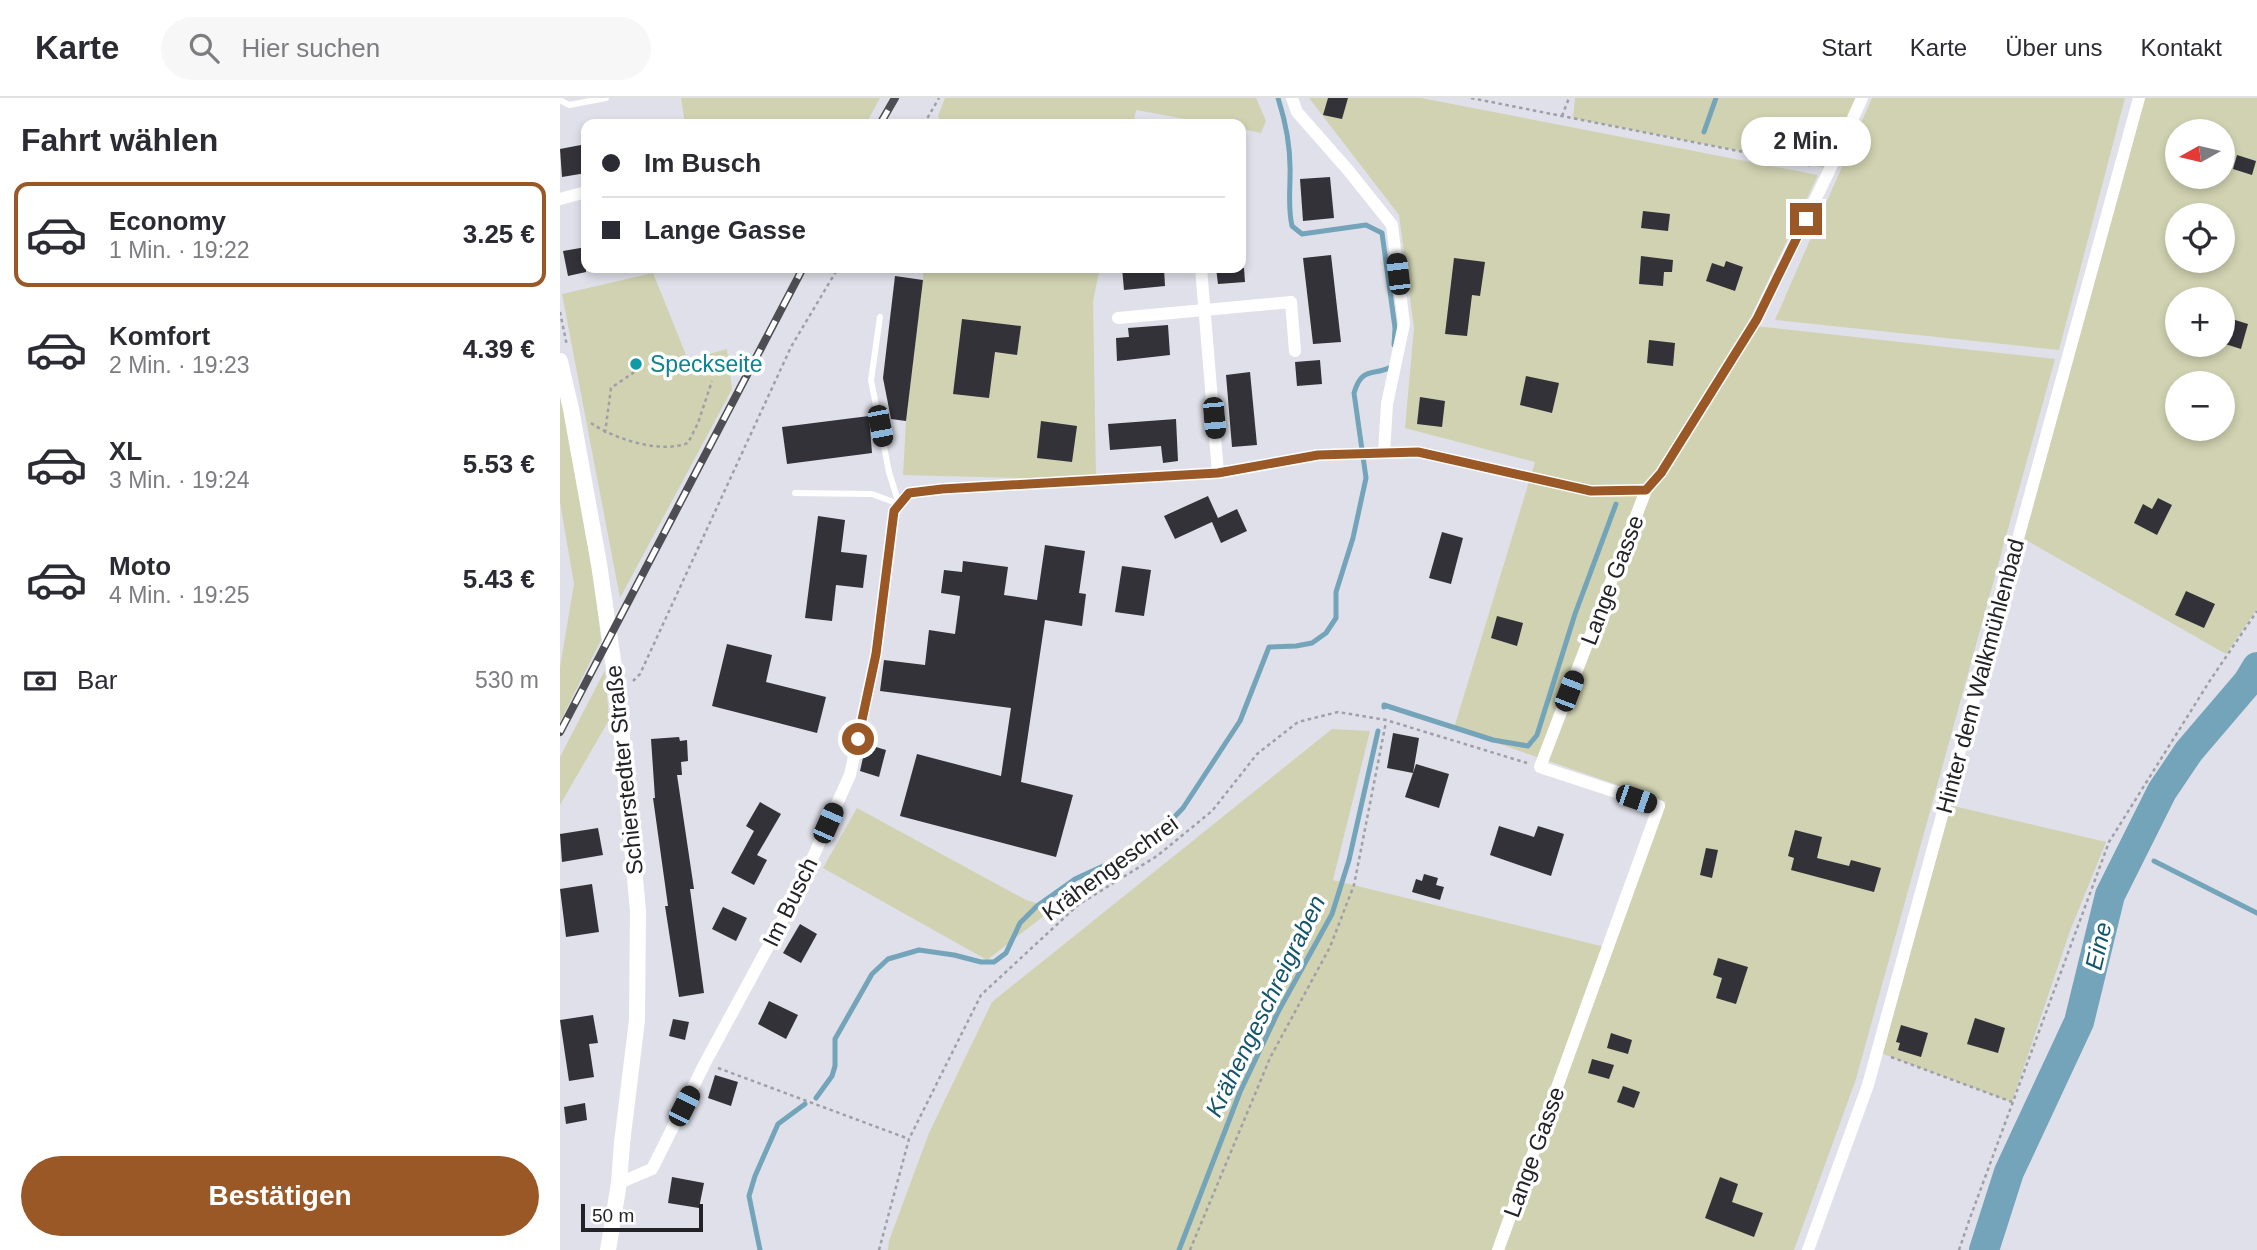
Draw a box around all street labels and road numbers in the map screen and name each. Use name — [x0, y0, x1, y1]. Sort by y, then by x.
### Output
street label: Lange Gasse — [1575, 511, 1649, 649]
street label: Hinter dem Walkmühlenbad — [1931, 536, 2029, 816]
street label: Schierstedter Straße — [600, 664, 648, 876]
street label: Krähengeschrei — [1037, 810, 1183, 926]
street label: Im Busch — [757, 853, 823, 951]
street label: Lange Gasse — [1498, 1083, 1570, 1221]

